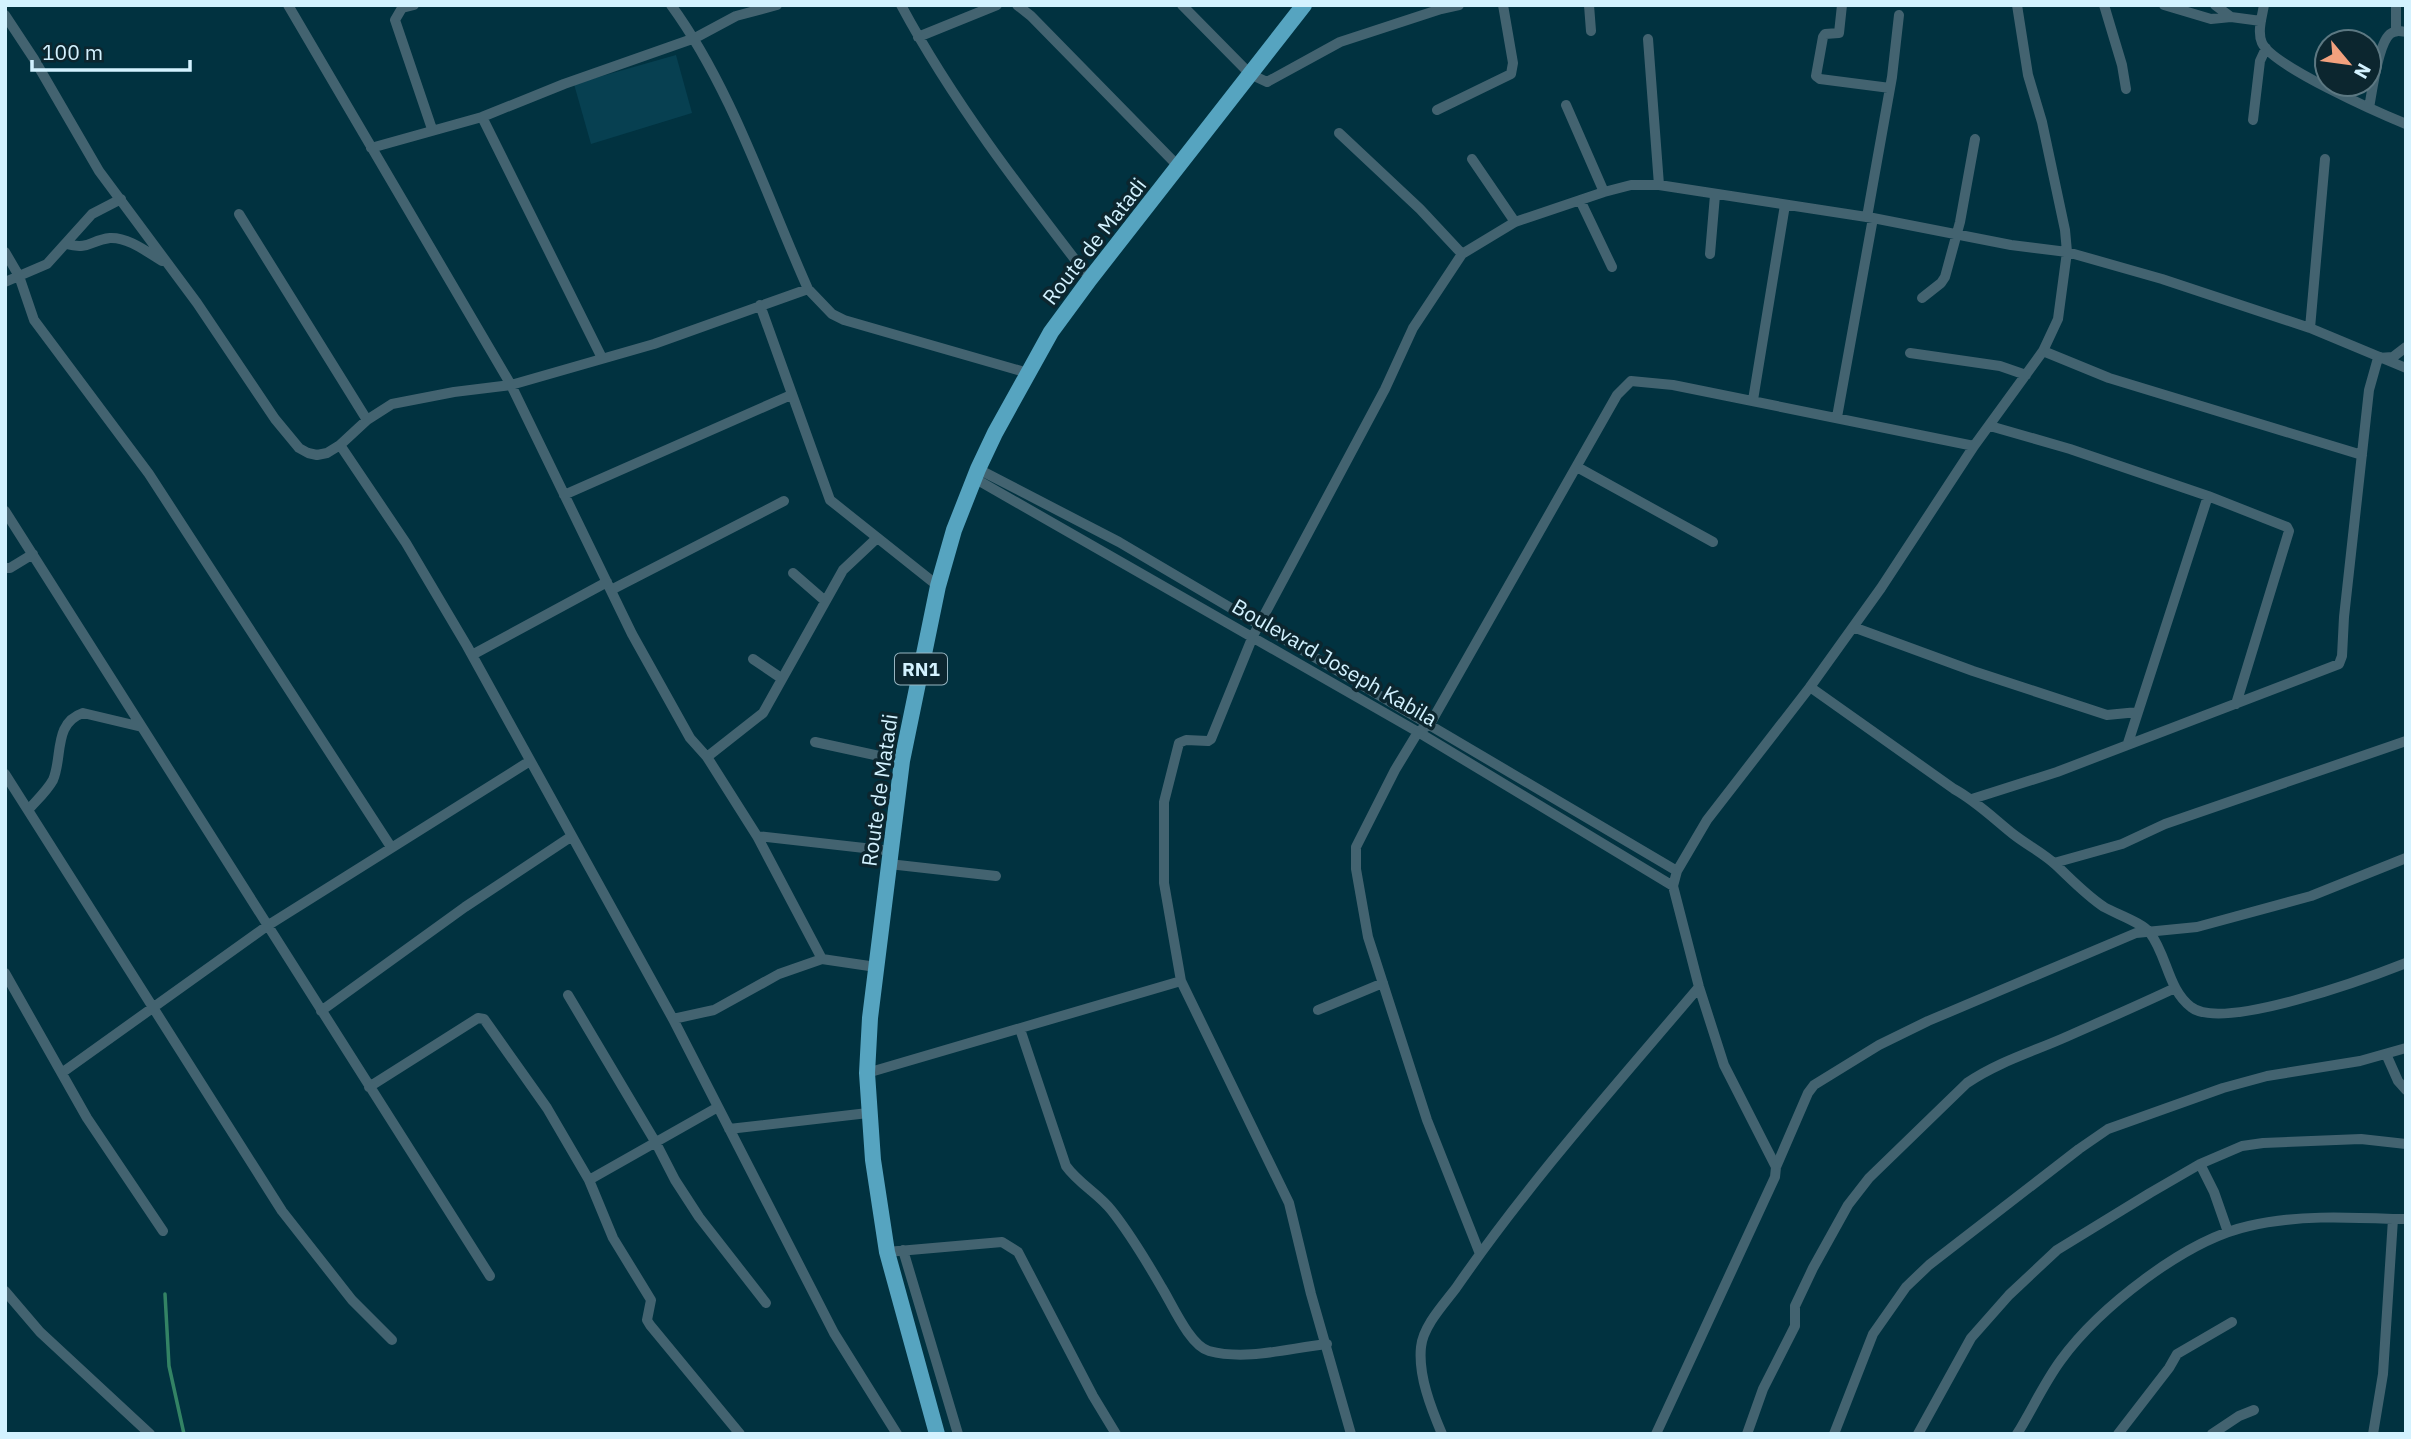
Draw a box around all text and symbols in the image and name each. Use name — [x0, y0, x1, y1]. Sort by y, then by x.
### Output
scale bar — [32, 28, 189, 72]
north arrow — [2313, 28, 2383, 98]
text: 100 m — [42, 38, 103, 66]
text: N — [2349, 59, 2377, 83]
street label: Route de Matadi — [1036, 172, 1152, 310]
street label: Boulevard Joseph Kabila — [1227, 592, 1443, 732]
road number: RN1 — [895, 654, 947, 684]
street label: Route de Matadi — [854, 712, 904, 868]

